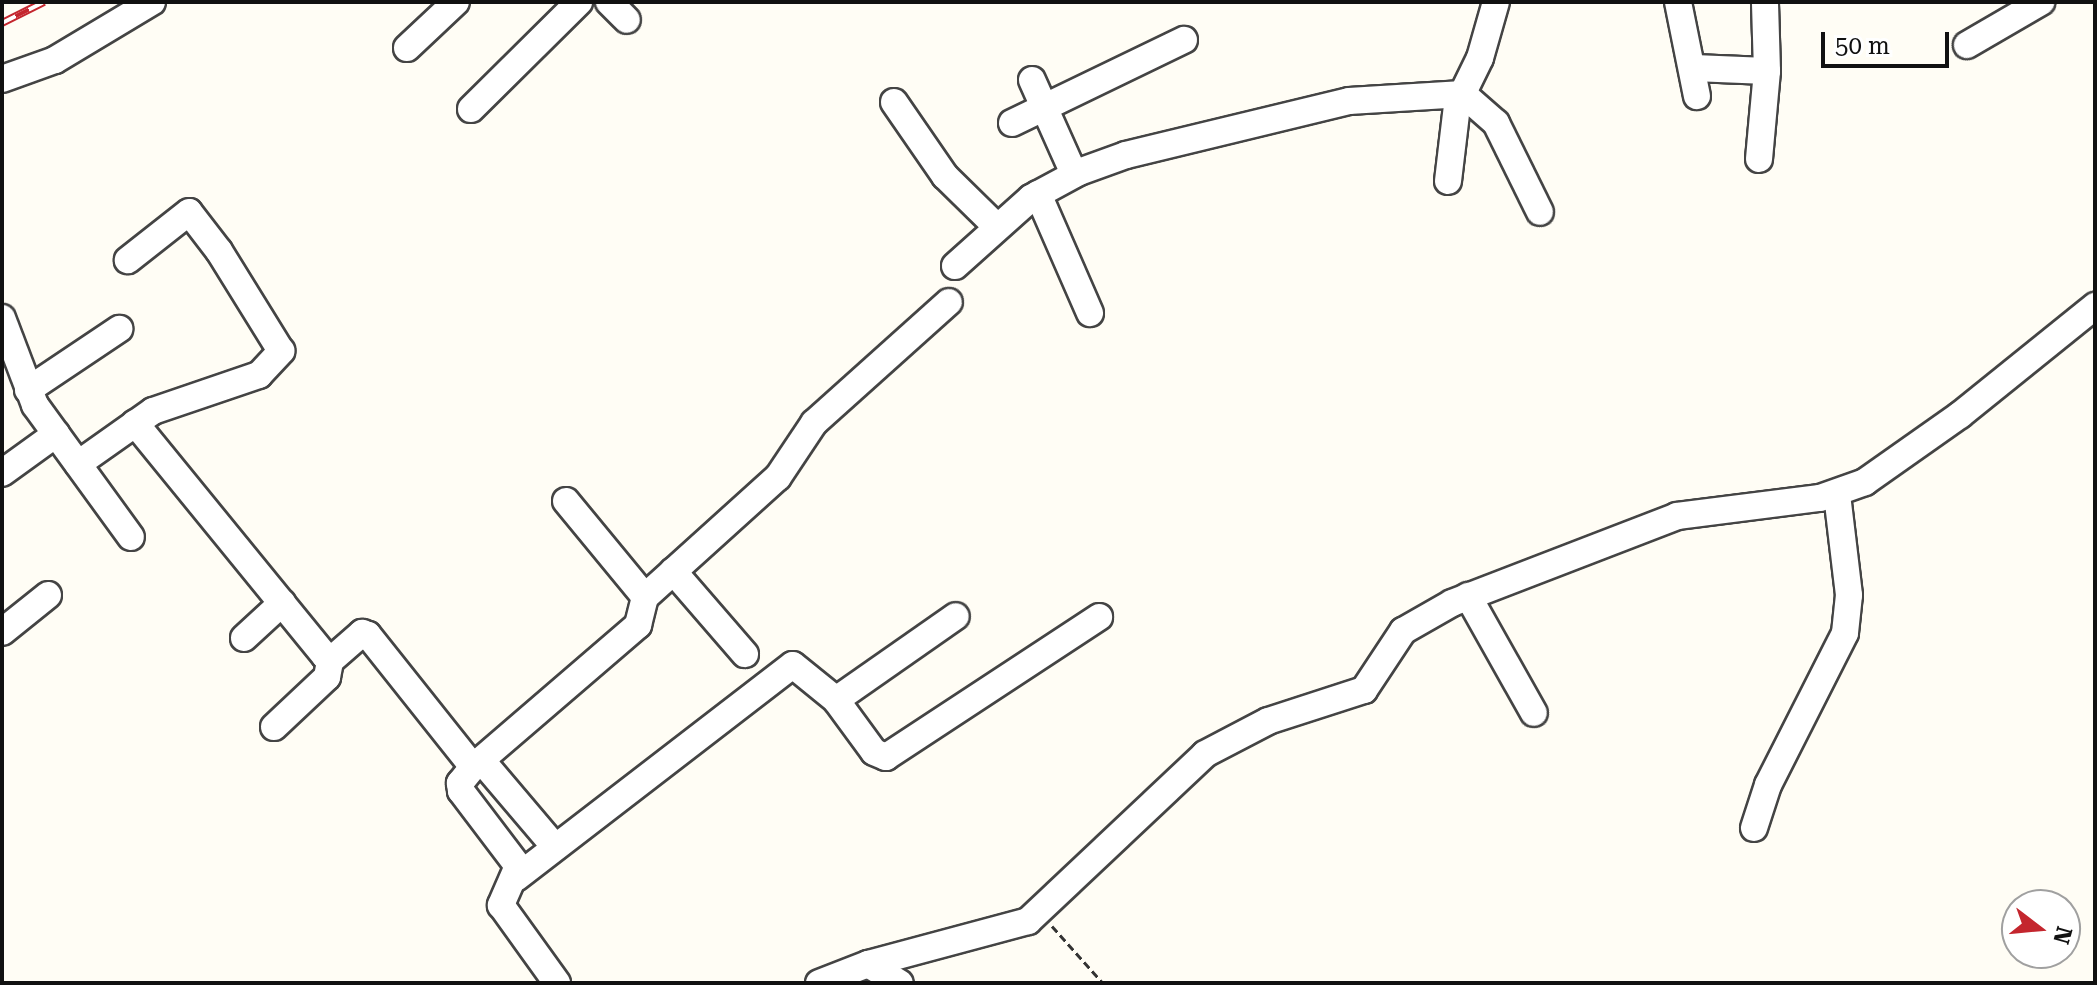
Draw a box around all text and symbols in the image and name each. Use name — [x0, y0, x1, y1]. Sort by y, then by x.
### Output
scale bar — [1825, 16, 1953, 66]
text: 50 m — [1835, 32, 1890, 60]
north arrow — [2001, 889, 2081, 969]
text: N — [2048, 924, 2077, 947]

